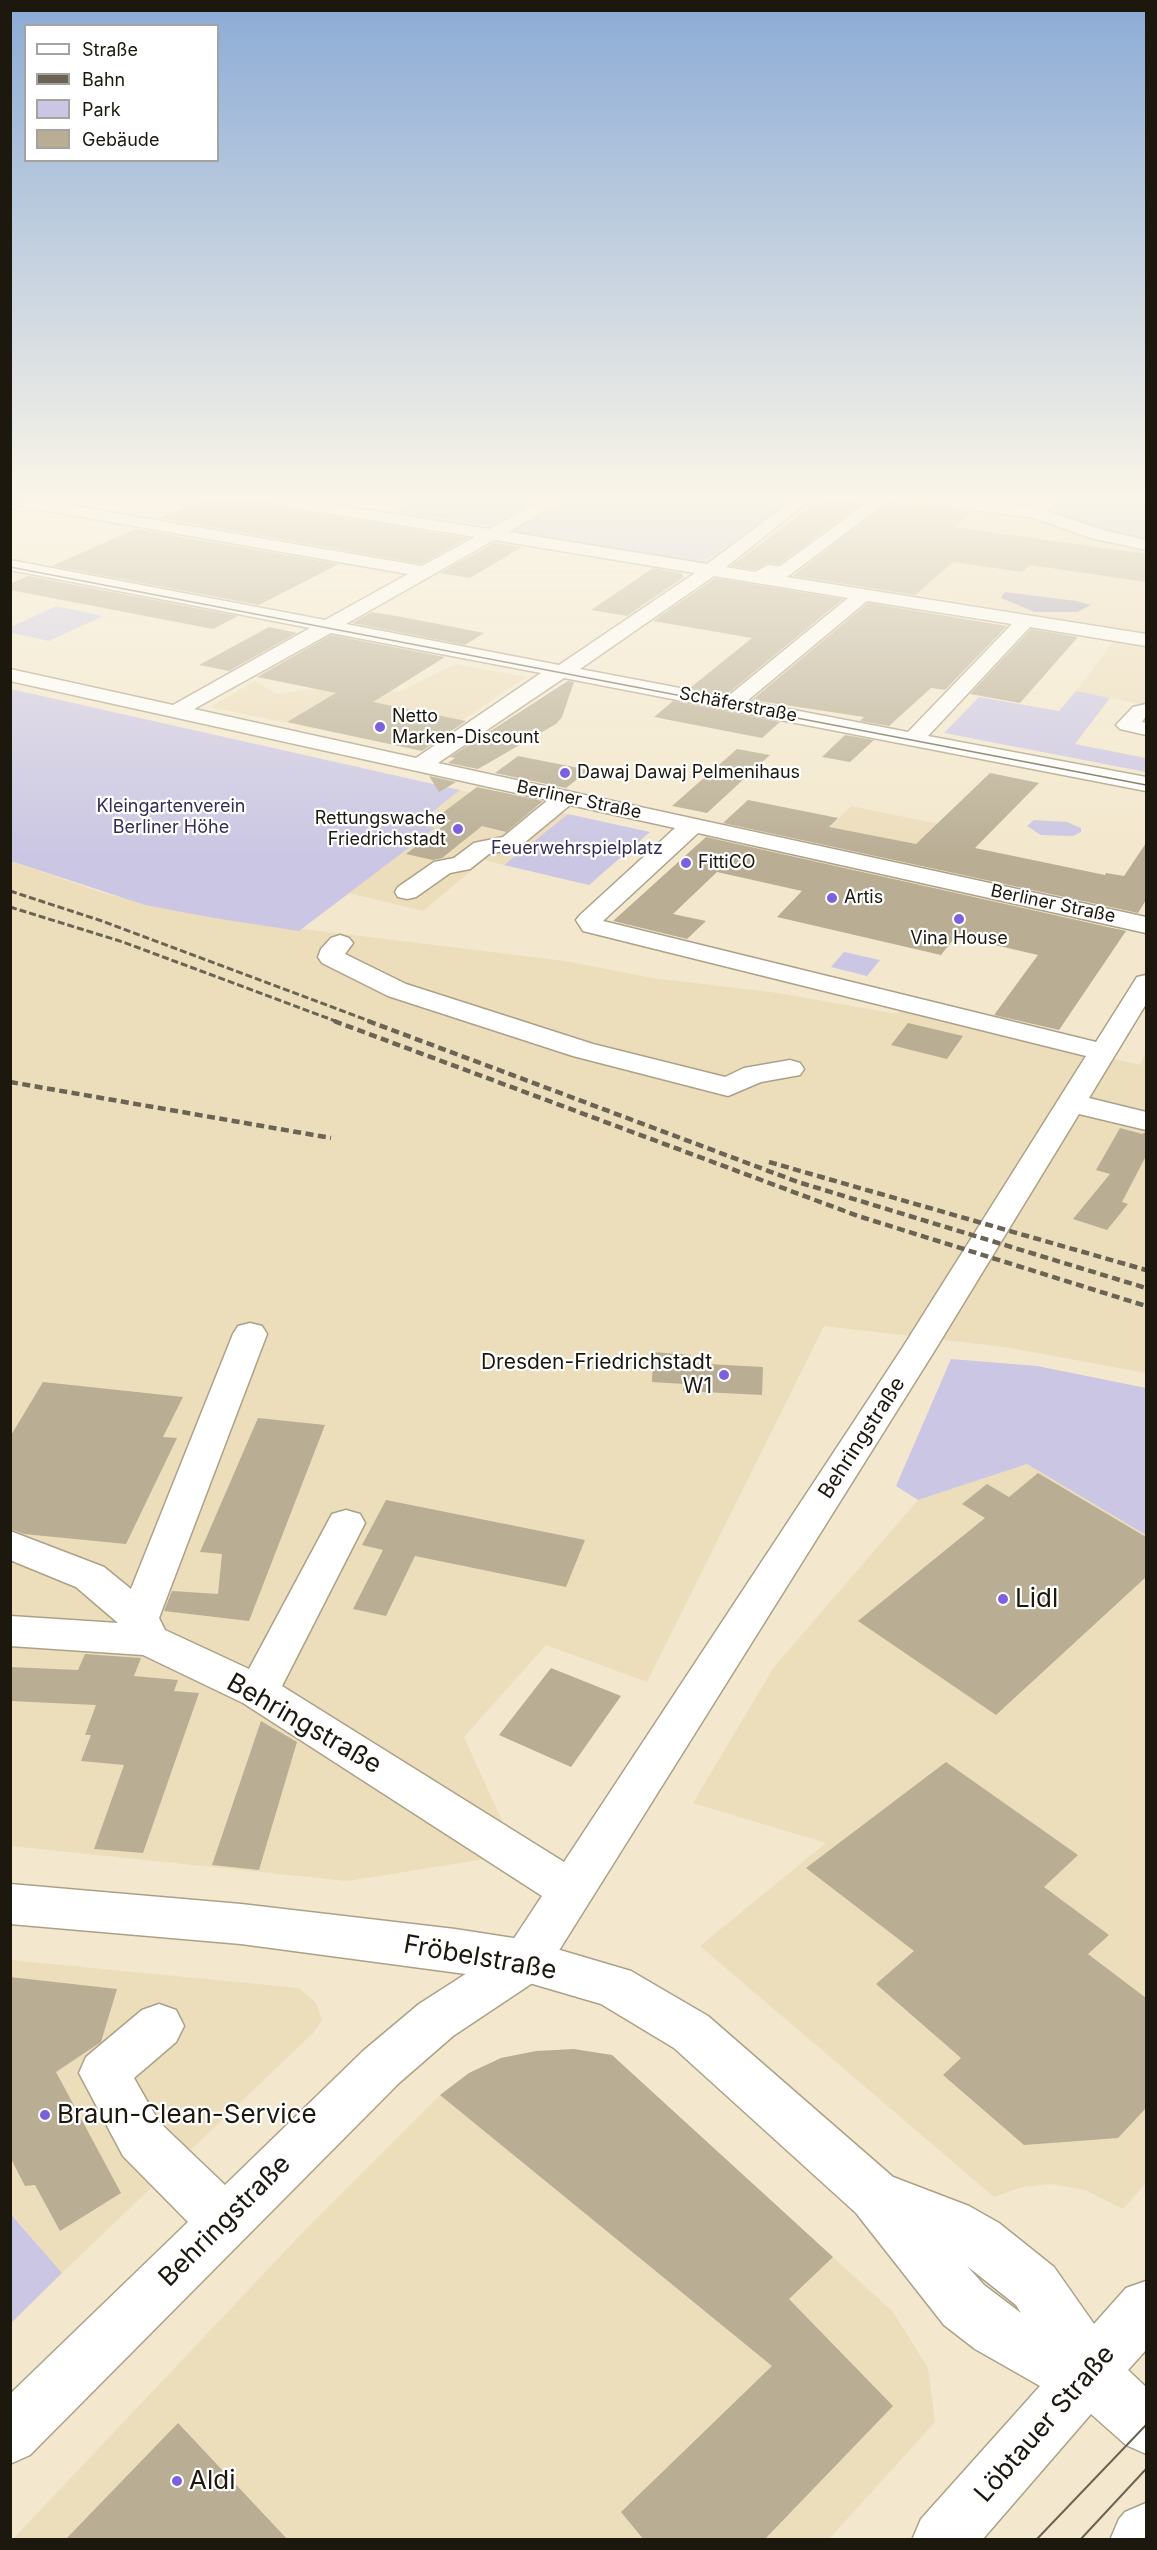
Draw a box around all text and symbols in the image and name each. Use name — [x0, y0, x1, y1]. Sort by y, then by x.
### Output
legend — [24, 24, 219, 162]
text: Straße — [82, 39, 138, 60]
text: Bahn — [82, 69, 125, 90]
text: Park — [82, 99, 121, 120]
text: Gebäude — [82, 129, 159, 150]
street label: Schäferstraße — [677, 683, 799, 727]
place label: Netto Marken-Discount — [392, 706, 539, 748]
marker: Netto Marken-Discount — [373, 720, 387, 734]
place label: Dawaj Dawaj Pelmenihaus — [577, 762, 800, 784]
marker: Dawaj Dawaj Pelmenihaus — [558, 766, 572, 780]
street label: Berliner Straße — [515, 776, 643, 824]
park label: Kleingartenverein Berliner Höhe — [97, 796, 245, 838]
place label: Rettungswache Friedrichstadt — [315, 808, 446, 850]
marker: Rettungswache Friedrichstadt — [451, 822, 465, 836]
park label: Feuerwehrspielplatz — [491, 838, 663, 860]
place label: FittiCO — [698, 852, 756, 874]
marker: FittiCO — [679, 856, 693, 870]
street label: Berliner Straße — [989, 880, 1117, 928]
place label: Artis — [844, 887, 883, 909]
marker: Artis — [825, 891, 839, 905]
marker: Vina House — [952, 912, 966, 926]
place label: Vina House — [910, 928, 1008, 950]
place label: Dresden-Friedrichstadt W1 — [481, 1350, 712, 1400]
marker: Dresden-Friedrichstadt W1 — [717, 1368, 731, 1382]
street label: Behringstraße — [813, 1372, 911, 1504]
place label: Lidl — [1015, 1583, 1058, 1615]
marker: Lidl — [996, 1592, 1010, 1606]
street label: Behringstraße — [221, 1667, 387, 1781]
street label: Fröbelstraße — [401, 1929, 559, 1987]
place label: Braun-Clean-Service — [57, 2099, 317, 2131]
marker: Braun-Clean-Service — [38, 2108, 52, 2122]
street label: Behringstraße — [153, 2149, 297, 2293]
street label: Löbtauer Straße — [968, 2339, 1122, 2509]
place label: Aldi — [189, 2465, 235, 2497]
marker: Aldi — [170, 2474, 184, 2488]

